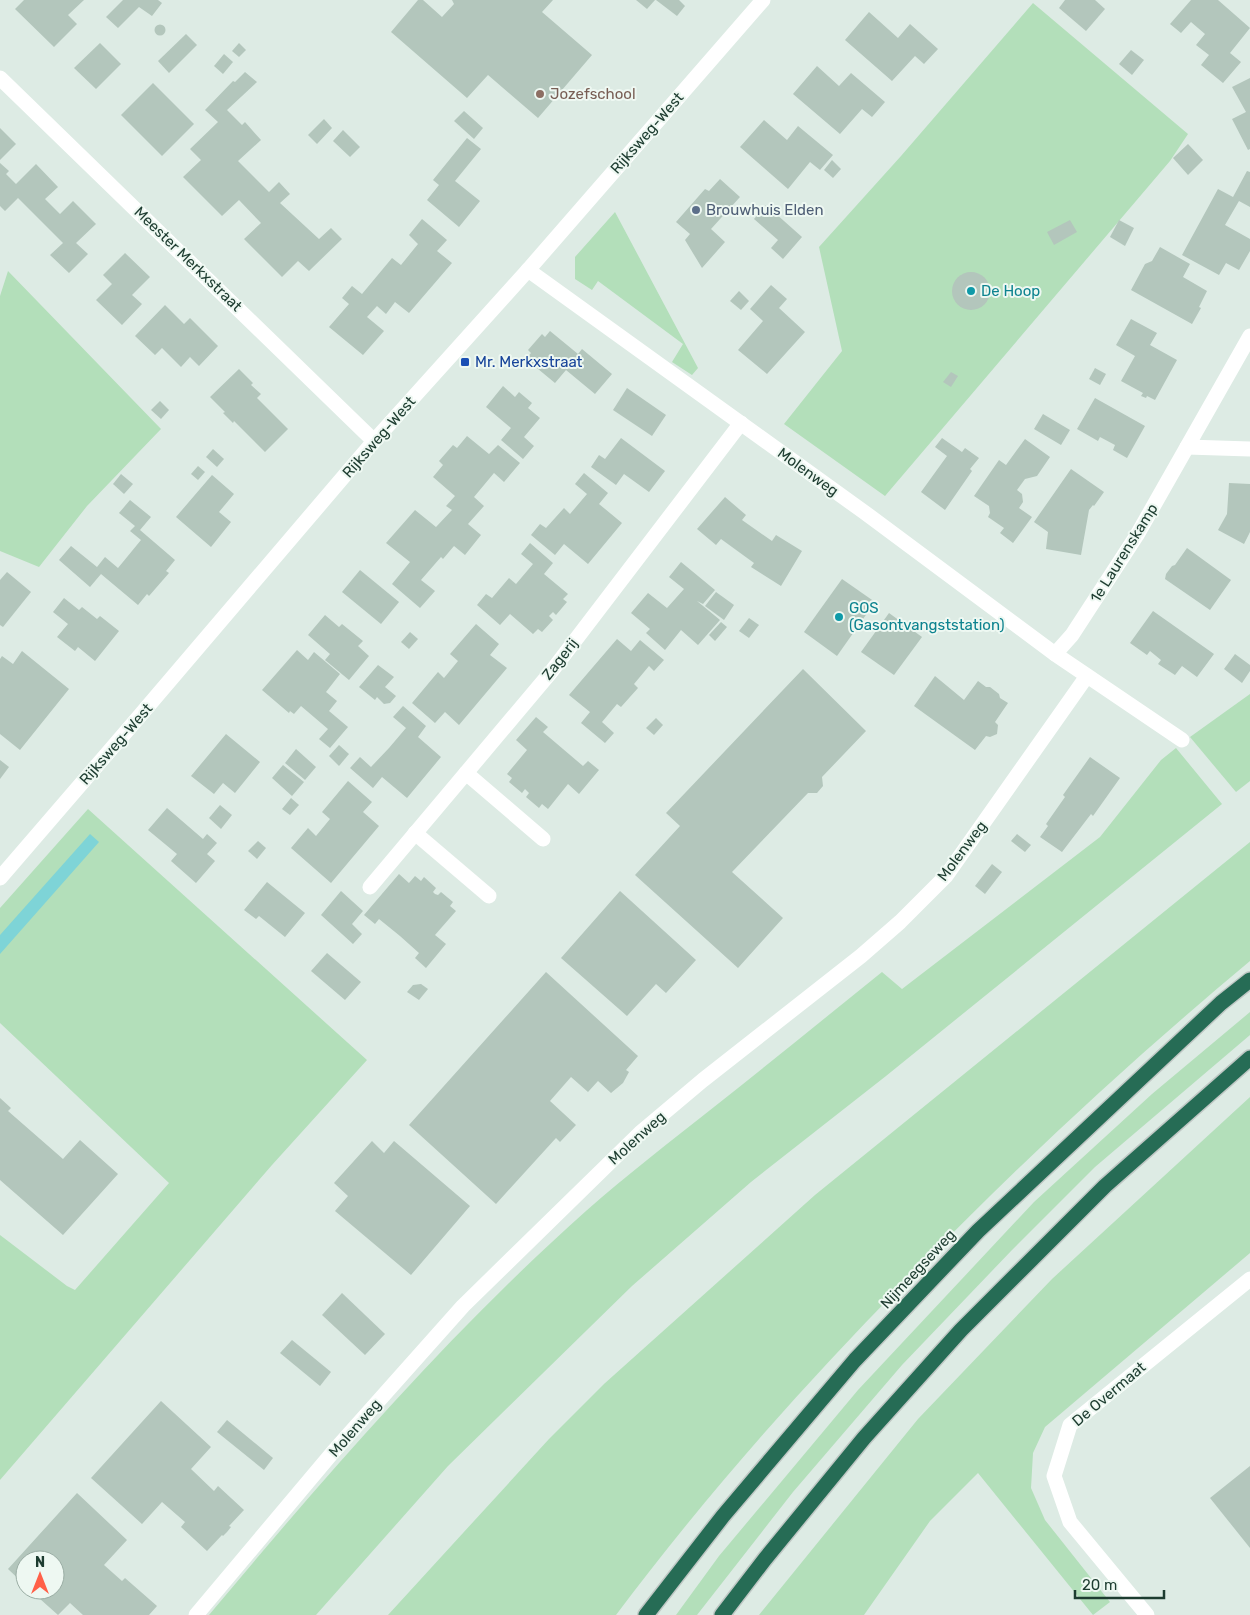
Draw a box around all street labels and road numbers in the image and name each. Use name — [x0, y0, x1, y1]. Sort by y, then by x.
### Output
street label: Rijksweg-West — [607, 88, 687, 177]
street label: Meester Merkxstraat — [130, 203, 246, 315]
street label: Rijksweg-West — [339, 392, 419, 481]
street label: Molenweg — [774, 444, 842, 500]
street label: 1e Laurenskamp — [1086, 500, 1162, 606]
street label: Zagerij — [538, 635, 582, 683]
street label: Rijksweg-West — [76, 699, 156, 788]
street label: Molenweg — [934, 817, 990, 885]
street label: Molenweg — [605, 1108, 669, 1168]
street label: Nijmeegseweg — [877, 1226, 959, 1312]
street label: De Overmaat — [1069, 1358, 1150, 1430]
street label: Molenweg — [325, 1395, 385, 1461]

